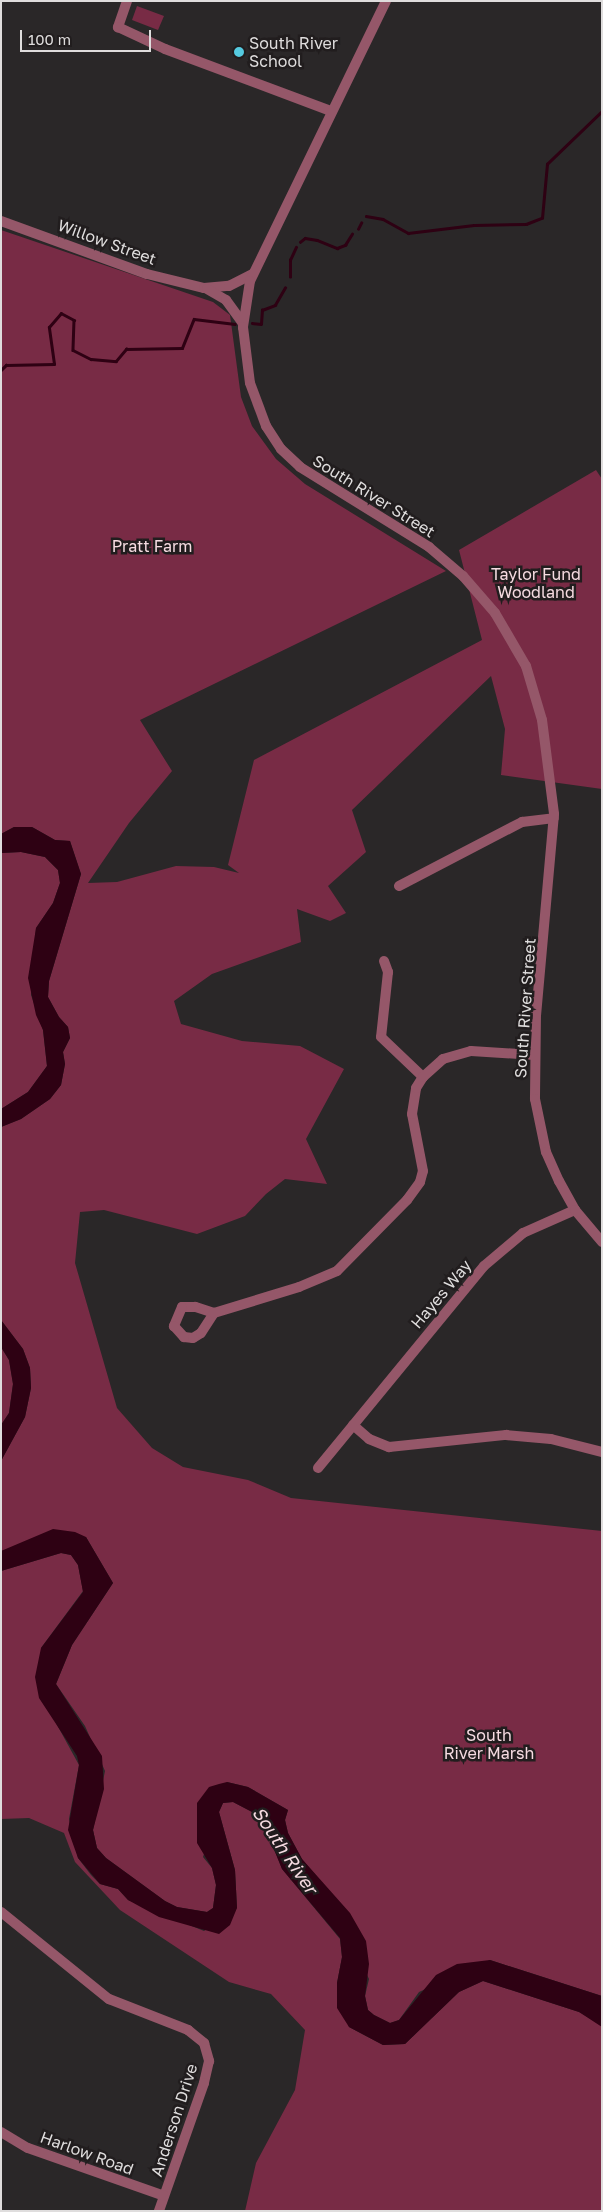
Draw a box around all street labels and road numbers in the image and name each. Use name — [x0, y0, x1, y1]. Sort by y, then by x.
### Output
street label: Willow Street — [55, 215, 159, 269]
street label: South River Street — [309, 451, 439, 541]
street label: South River Street — [511, 937, 539, 1079]
street label: Hayes Way — [407, 1256, 475, 1332]
street label: Anderson Drive — [147, 2061, 201, 2179]
street label: Harlow Road — [38, 2127, 136, 2179]

